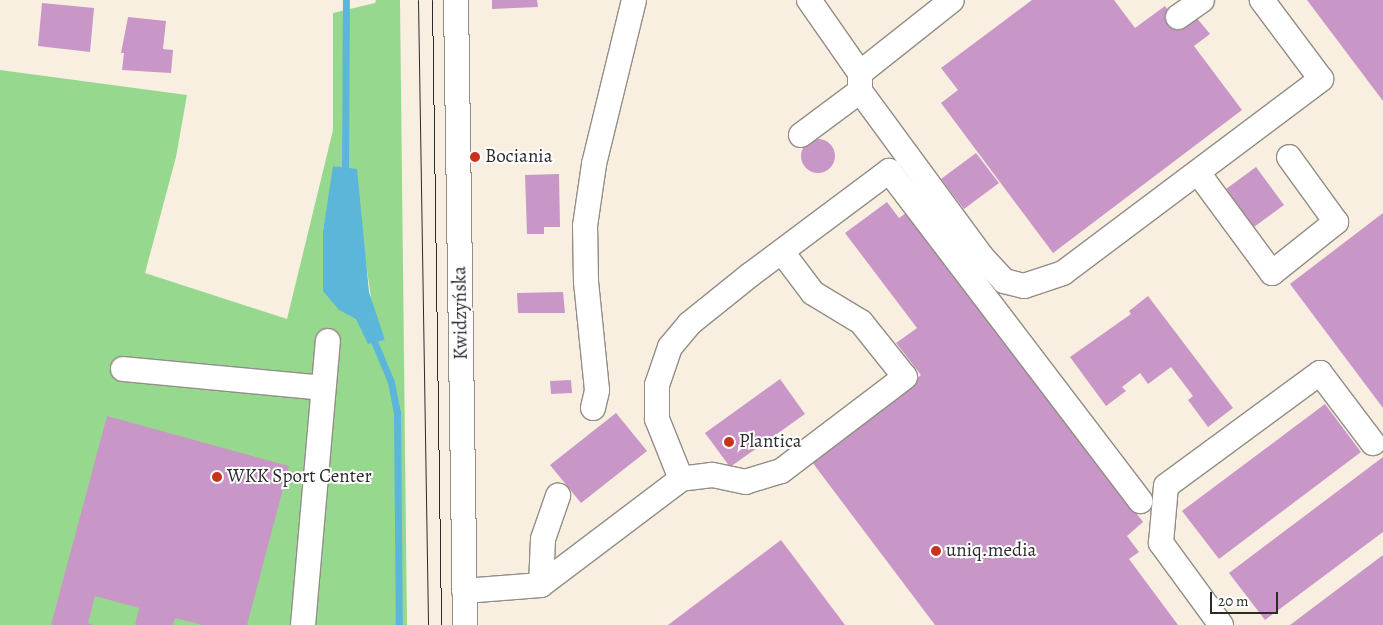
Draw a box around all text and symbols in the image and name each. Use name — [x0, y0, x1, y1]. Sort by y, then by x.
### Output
place label: Bociania — [485, 146, 553, 168]
marker: Bociania — [469, 151, 481, 163]
street label: Kwidzyńska — [449, 266, 473, 360]
place label: Plantica — [739, 431, 802, 453]
marker: Plantica — [723, 436, 735, 448]
place label: WKK Sport Center — [227, 466, 372, 488]
marker: WKK Sport Center — [211, 471, 223, 483]
place label: uniq.media — [946, 540, 1036, 562]
marker: uniq.media — [930, 545, 942, 557]
scale bar — [1213, 582, 1280, 614]
text: 20 m — [1218, 591, 1249, 611]

